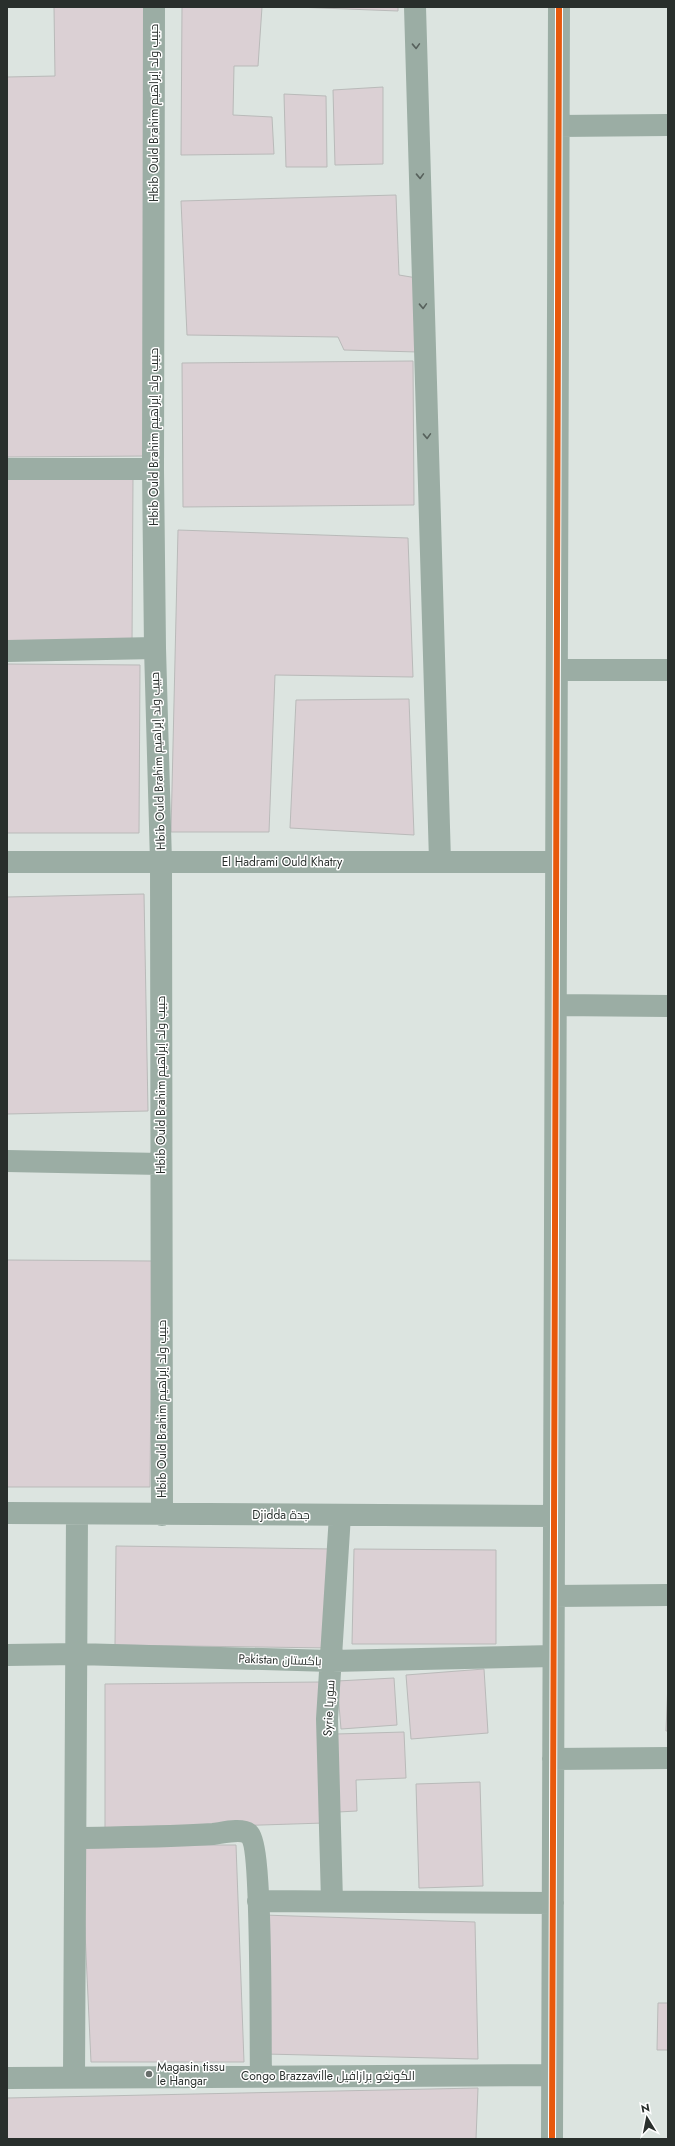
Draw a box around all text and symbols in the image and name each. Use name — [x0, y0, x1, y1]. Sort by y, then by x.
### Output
street label: Hbib Ould Brahim حبيب ولد إبراهيم — [145, 24, 163, 202]
one-way arrow — [412, 43, 420, 49]
one-way arrow — [415, 173, 424, 179]
one-way arrow — [419, 303, 428, 309]
street label: Hbib Ould Brahim حبيب ولد إبراهيم — [145, 348, 163, 526]
one-way arrow — [423, 433, 432, 439]
street label: Hbib Ould Brahim حبيب ولد إبراهيم — [146, 672, 170, 850]
street label: El Hadrami Ould Khatry — [222, 853, 343, 871]
street label: Hbib Ould Brahim حبيب ولد إبراهيم — [152, 996, 170, 1174]
street label: Hbib Ould Brahim حبيب ولد إبراهيم — [153, 1320, 171, 1498]
street label: Djidda جدة — [252, 1506, 310, 1524]
street label: Pakistan باكستان — [238, 1650, 322, 1670]
street label: Syrie سوريا — [319, 1679, 339, 1737]
place label: Magasin tissu le Hangar — [157, 2058, 225, 2090]
street label: Congo Brazzaville الكونغو برازافيل — [241, 2067, 415, 2085]
marker: Magasin tissu le Hangar — [144, 2069, 154, 2079]
north arrow — [627, 2098, 667, 2138]
text: N — [640, 2100, 651, 2117]

